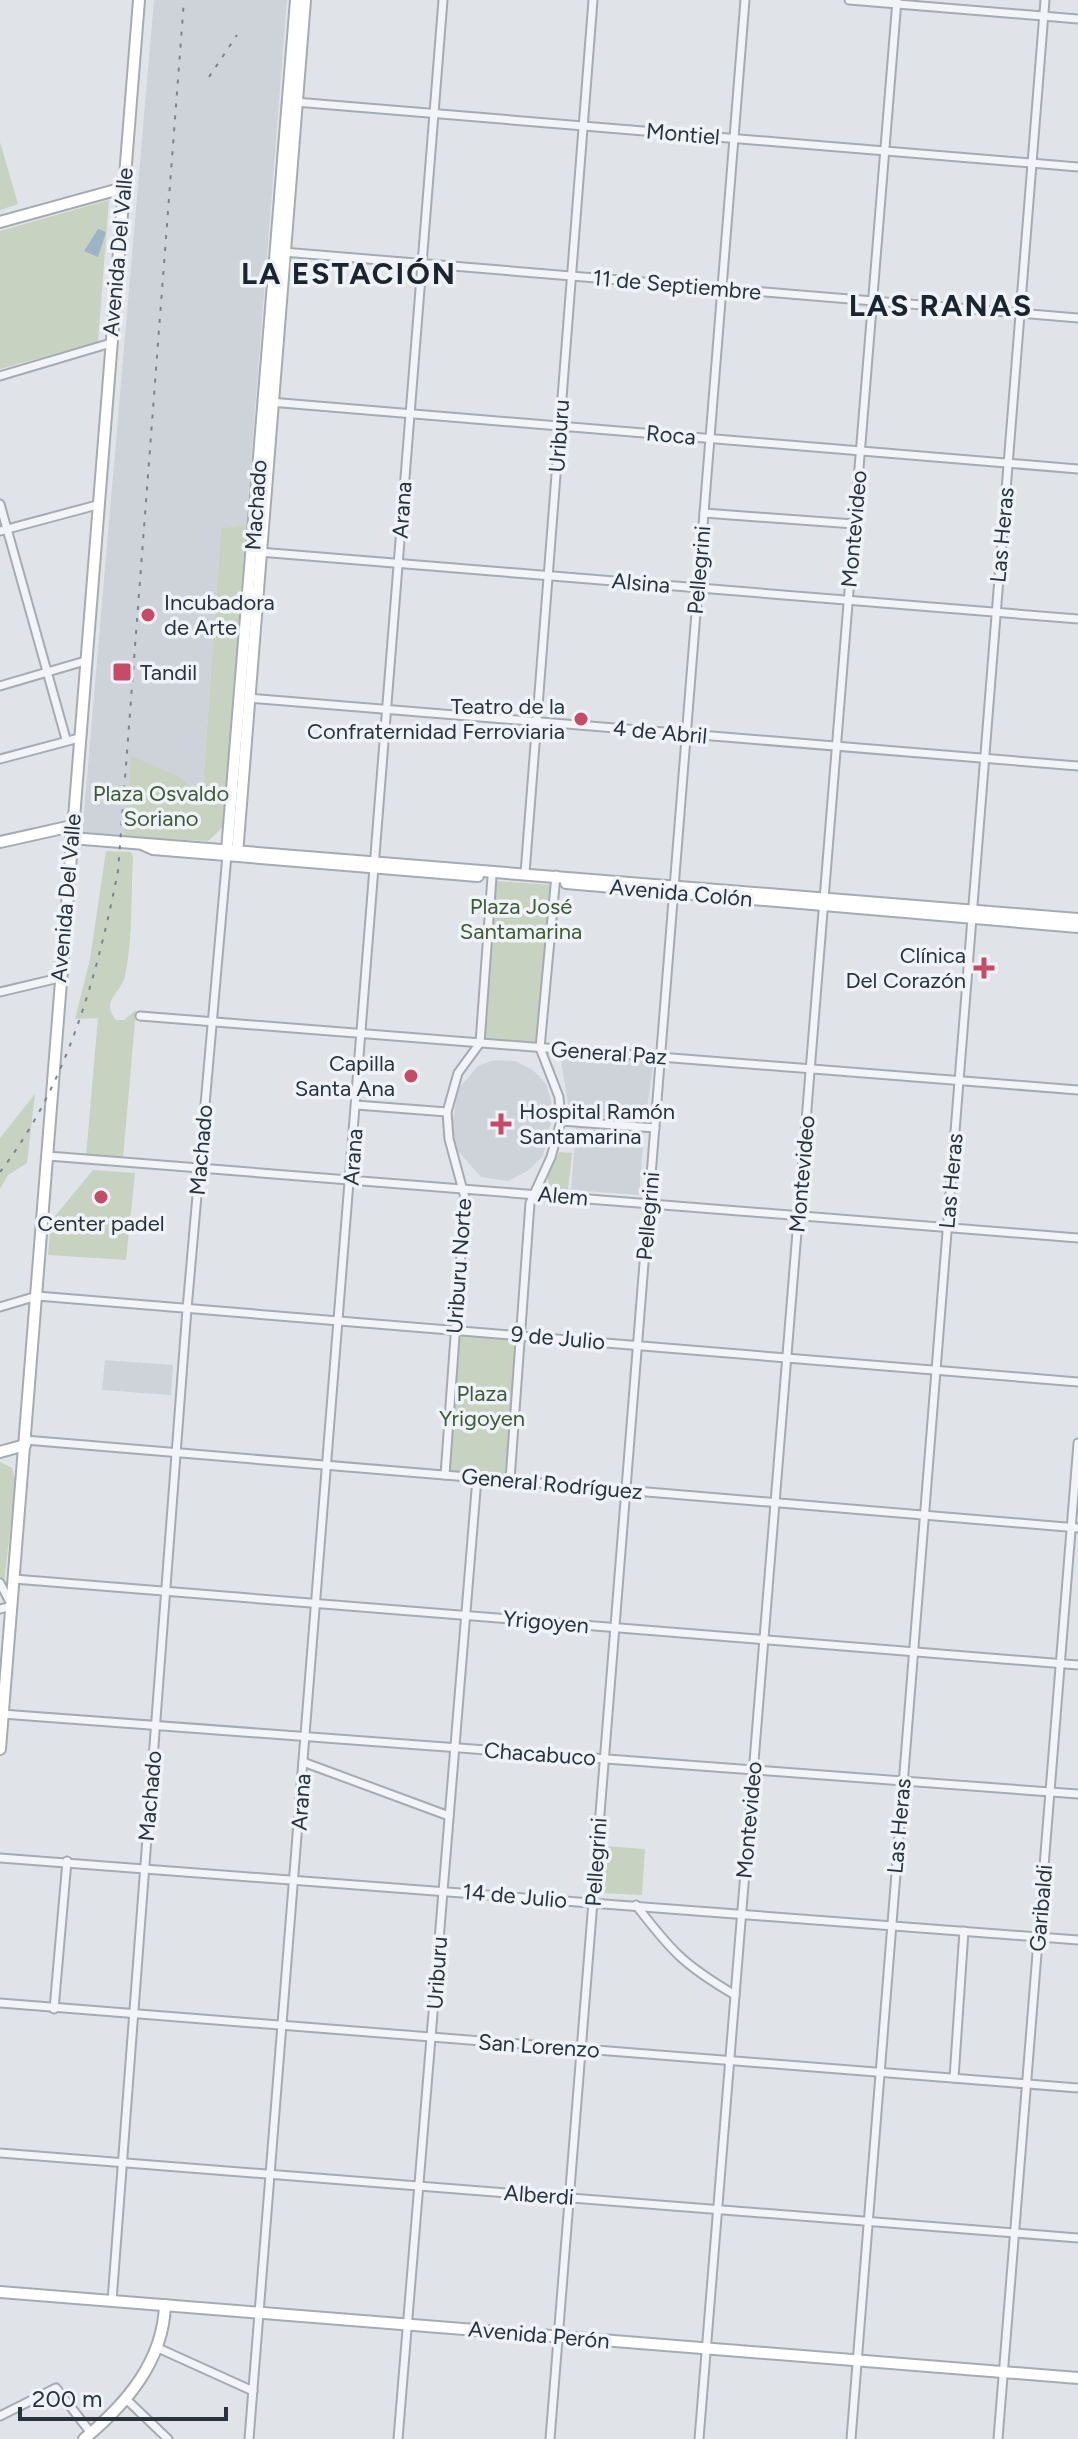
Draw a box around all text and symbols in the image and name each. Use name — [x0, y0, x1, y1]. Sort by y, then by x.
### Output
street label: Montiel — [645, 117, 721, 151]
street label: Avenida Del Valle — [97, 166, 139, 338]
district label: LA ESTACIÓN — [241, 255, 457, 292]
street label: 11 de Septiembre — [592, 264, 762, 306]
district label: LAS RANAS — [849, 287, 1033, 324]
street label: Uriburu — [543, 399, 575, 473]
street label: Roca — [645, 419, 697, 451]
street label: Machado — [239, 459, 273, 551]
street label: Montevideo — [835, 469, 873, 589]
street label: Arana — [387, 481, 417, 539]
street label: Las Heras — [984, 486, 1020, 584]
street label: Pellegrini — [682, 524, 716, 616]
street label: Alsina — [611, 567, 671, 599]
place label: Incubadora de Arte — [164, 589, 275, 641]
marker: Incubadora de Arte — [139, 606, 157, 624]
place label: Tandil — [140, 659, 197, 686]
marker: Tandil — [111, 661, 133, 683]
place label: Teatro de la Confraternidad Ferroviaria — [307, 693, 565, 745]
marker: Teatro de la Confraternidad Ferroviaria — [572, 710, 590, 728]
street label: 4 de Abril — [612, 714, 708, 750]
park label: Plaza Osvaldo Soriano — [93, 780, 229, 832]
street label: Avenida Del Valle — [45, 812, 87, 984]
street label: Avenida Colón — [608, 873, 754, 913]
park label: Plaza José Santamarina — [460, 893, 582, 945]
place label: Clínica Del Corazón — [845, 942, 966, 994]
marker: Clínica Del Corazón — [973, 957, 995, 979]
street label: General Paz — [550, 1035, 668, 1071]
place label: Capilla Santa Ana — [295, 1050, 395, 1102]
marker: Capilla Santa Ana — [402, 1067, 420, 1085]
place label: Hospital Ramón Santamarina — [519, 1098, 675, 1150]
street label: Machado — [184, 1104, 218, 1196]
marker: Hospital Ramón Santamarina — [490, 1113, 512, 1135]
street label: Montevideo — [783, 1114, 821, 1234]
street label: Arana — [338, 1128, 368, 1186]
street label: Las Heras — [933, 1132, 969, 1230]
street label: Pellegrini — [631, 1170, 665, 1262]
street label: Alem — [537, 1180, 589, 1212]
marker: Center padel — [92, 1188, 110, 1206]
street label: Uriburu Norte — [441, 1197, 477, 1335]
place label: Center padel — [37, 1210, 165, 1237]
street label: 9 de Julio — [510, 1320, 606, 1356]
park label: Plaza Yrigoyen — [439, 1380, 525, 1432]
street label: General Rodríguez — [460, 1463, 644, 1505]
street label: Yrigoyen — [502, 1605, 590, 1639]
street label: Chacabuco — [483, 1737, 597, 1771]
street label: Machado — [133, 1750, 167, 1842]
street label: Montevideo — [730, 1760, 768, 1880]
street label: Arana — [286, 1773, 316, 1831]
street label: Las Heras — [881, 1777, 917, 1875]
street label: Pellegrini — [579, 1817, 613, 1907]
street label: Garibaldi — [1024, 1863, 1058, 1953]
street label: 14 de Julio — [462, 1878, 568, 1914]
street label: Uriburu — [421, 1936, 453, 2010]
street label: San Lorenzo — [477, 2028, 601, 2064]
street label: Alberdi — [503, 2179, 575, 2211]
street label: Avenida Perón — [467, 2315, 611, 2355]
scale bar — [20, 2371, 226, 2421]
text: 200 m — [32, 2384, 103, 2413]

